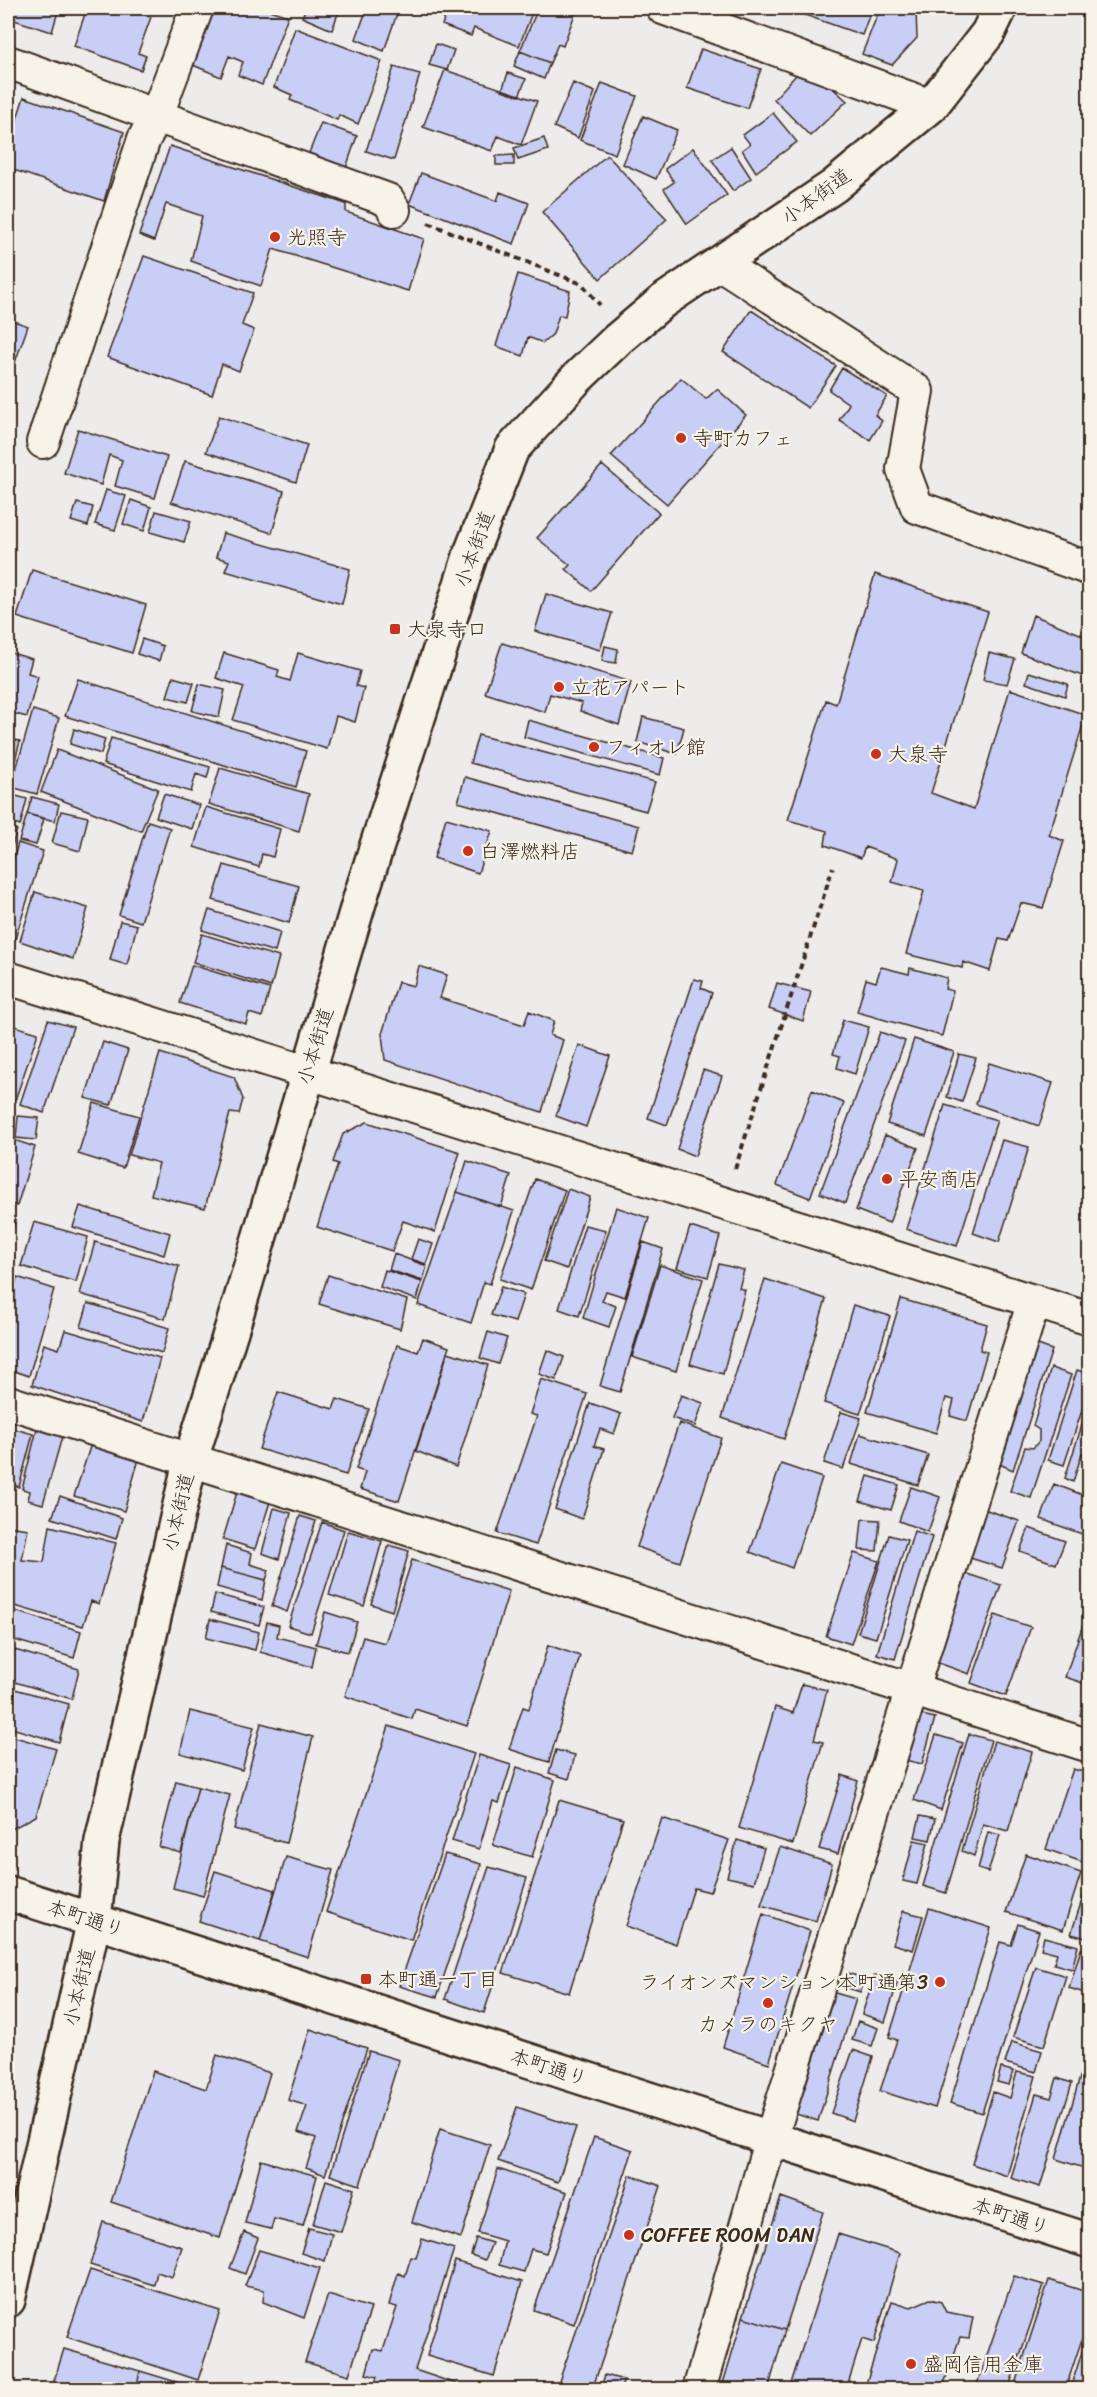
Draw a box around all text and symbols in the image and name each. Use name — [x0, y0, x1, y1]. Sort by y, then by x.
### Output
street label: 小本街道 — [774, 159, 859, 234]
place label: 光照寺 — [287, 220, 347, 255]
marker: 光照寺 — [268, 230, 282, 244]
place label: 寺町カフェ — [693, 421, 793, 456]
marker: 寺町カフェ — [674, 431, 688, 445]
street label: 小本街道 — [444, 506, 505, 593]
place label: 大泉寺口 — [407, 612, 487, 647]
marker: 大泉寺口 — [388, 622, 402, 636]
place label: 立花アパート — [571, 670, 690, 705]
marker: 立花アパート — [552, 680, 566, 694]
place label: フィオレ館 — [606, 730, 706, 765]
place label: 大泉寺 — [888, 737, 948, 772]
marker: フィオレ館 — [587, 740, 601, 754]
marker: 大泉寺 — [869, 747, 883, 761]
place label: 白澤燃料店 — [480, 834, 580, 869]
marker: 白澤燃料店 — [461, 844, 475, 858]
street label: 小本街道 — [287, 1003, 344, 1090]
place label: 平安商店 — [899, 1162, 979, 1197]
marker: 平安商店 — [880, 1172, 894, 1186]
street label: 小本街道 — [152, 1469, 205, 1555]
street label: 本町通り — [42, 1889, 129, 1947]
street label: 小本街道 — [53, 1944, 106, 2030]
place label: 本町通一丁目 — [378, 1962, 498, 1997]
place label: ライオンズマンション本町通第3 — [639, 1965, 928, 2000]
marker: 本町通一丁目 — [359, 1972, 373, 1986]
marker: ライオンズマンション本町通第3 — [933, 1975, 947, 1989]
marker: カメラのキクヤ — [761, 1996, 775, 2010]
place label: カメラのキクヤ — [698, 2007, 838, 2042]
street label: 本町通り — [505, 2038, 592, 2096]
street label: 本町通り — [967, 2187, 1054, 2245]
place label: COFFEE ROOM DAN — [641, 2218, 815, 2253]
marker: COFFEE ROOM DAN — [622, 2228, 636, 2242]
place label: 盛岡信用金庫 — [923, 2347, 1043, 2382]
marker: 盛岡信用金庫 — [904, 2357, 918, 2371]

